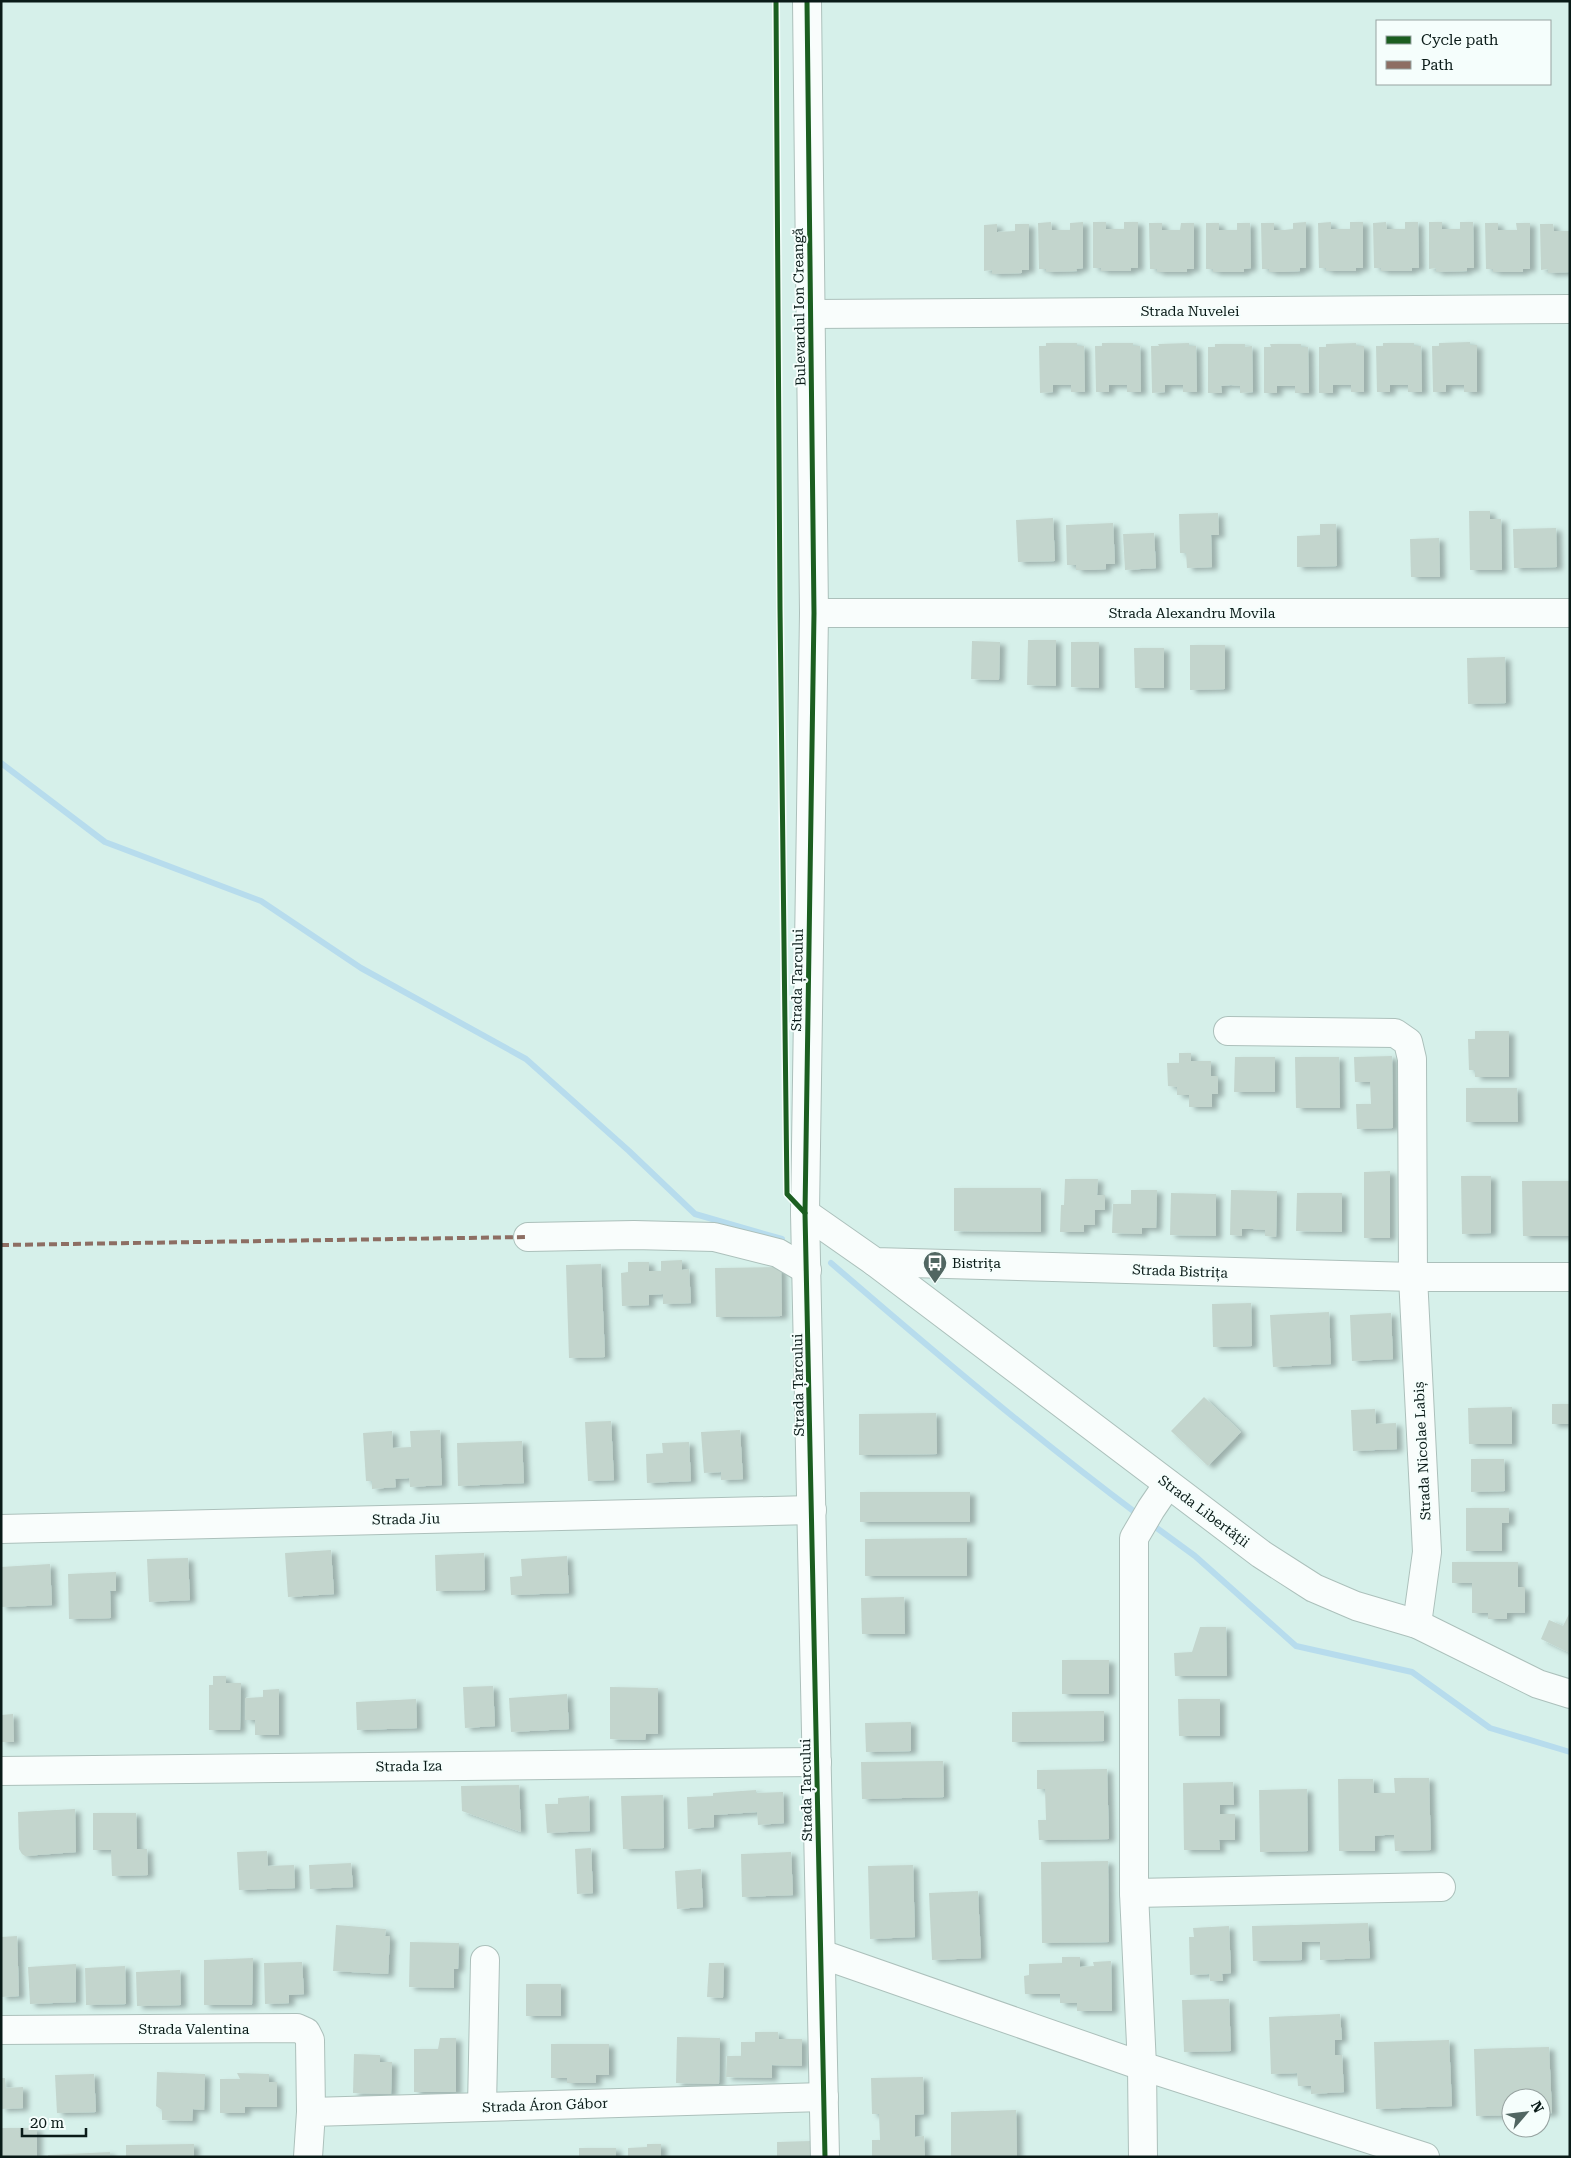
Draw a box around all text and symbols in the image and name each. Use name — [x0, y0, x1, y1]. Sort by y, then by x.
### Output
legend — [1376, 20, 1551, 85]
text: Cycle path — [1421, 31, 1499, 49]
text: Path — [1421, 56, 1454, 74]
street label: Bulevardul Ion Creangă — [790, 227, 808, 386]
street label: Strada Nuvelei — [1141, 303, 1240, 319]
street label: Strada Alexandru Movila — [1109, 605, 1276, 621]
street label: Strada Țarcului — [788, 928, 807, 1032]
bus stop icon: Bistrița — [922, 1250, 948, 1284]
place label: Bistrița — [952, 1255, 1001, 1272]
street label: Strada Bistrița — [1132, 1261, 1229, 1282]
street label: Strada Țarcului — [789, 1333, 808, 1437]
street label: Strada Nicolae Labiș — [1410, 1381, 1435, 1521]
street label: Strada Libertății — [1155, 1472, 1253, 1552]
street label: Strada Jiu — [372, 1510, 440, 1528]
street label: Strada Țarcului — [797, 1738, 816, 1842]
street label: Strada Iza — [376, 1757, 443, 1775]
street label: Strada Valentina — [139, 2021, 250, 2037]
north arrow — [1501, 2088, 1551, 2138]
street label: Strada Áron Gábor — [482, 2095, 608, 2115]
text: N — [1528, 2098, 1547, 2116]
scale bar — [22, 2106, 86, 2138]
text: 20 m — [30, 2114, 65, 2132]

